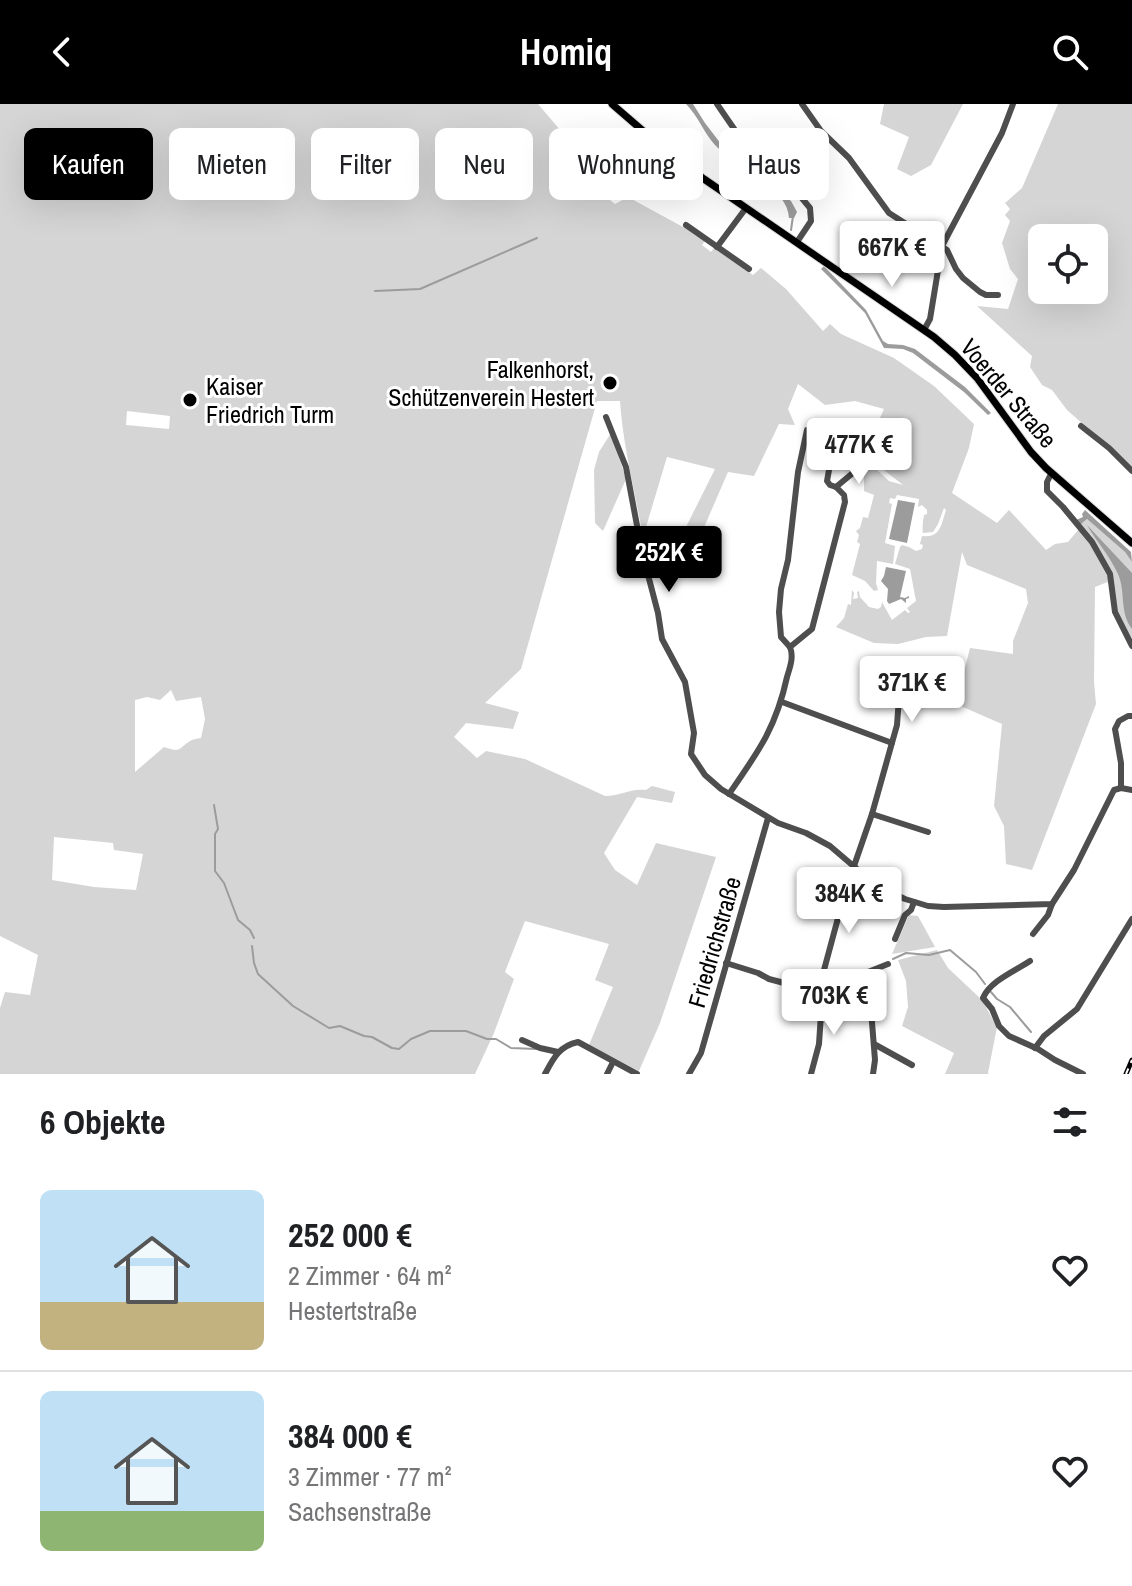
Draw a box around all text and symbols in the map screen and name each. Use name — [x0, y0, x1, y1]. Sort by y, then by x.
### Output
text: Homiq — [520, 28, 612, 76]
icon: back — [40, 30, 84, 74]
icon: search — [1048, 30, 1092, 74]
chip: Kaufen — [24, 128, 153, 200]
chip: Mieten — [169, 128, 295, 200]
chip: Filter — [311, 128, 419, 200]
chip: Neu — [435, 128, 533, 200]
chip: Wohnung — [549, 128, 703, 200]
chip: Haus — [719, 128, 829, 200]
pin: 667K € — [827, 221, 957, 289]
map controls — [1028, 224, 1108, 304]
button: locate — [1028, 224, 1108, 304]
text: 667K € — [858, 229, 926, 264]
street label: Voerder Straße — [954, 332, 1064, 454]
place label: Falkenhorst, Schützenverein Hestert — [388, 353, 595, 413]
place label: Kaiser Friedrich Turm — [206, 370, 334, 430]
marker: Falkenhorst, Schützenverein Hestert — [601, 374, 619, 392]
marker: Kaiser Friedrich Turm — [181, 391, 199, 409]
pin: 477K € — [794, 418, 924, 486]
text: 477K € — [825, 426, 893, 461]
pin: 252K € — [604, 526, 734, 594]
text: 252K € — [635, 534, 703, 569]
pin: 371K € — [847, 656, 977, 724]
text: 371K € — [878, 664, 946, 699]
pin: 384K € — [784, 867, 914, 935]
street label: Friedrichstraße — [680, 873, 748, 1011]
text: 384K € — [815, 875, 883, 910]
pin: 703K € — [769, 969, 899, 1037]
text: 703K € — [800, 977, 868, 1012]
text: 6 Objekte — [40, 1099, 166, 1145]
icon: filters — [1048, 1100, 1092, 1144]
text: 252 000 € — [288, 1212, 412, 1258]
icon: home — [104, 1222, 200, 1318]
icon: heart — [1048, 1248, 1092, 1292]
text: 2 Zimmer · 64 m² — [288, 1258, 452, 1293]
text: Hestertstraße — [288, 1293, 417, 1328]
text: 384 000 € — [288, 1413, 412, 1459]
icon: home — [104, 1423, 200, 1519]
icon: heart — [1048, 1449, 1092, 1493]
text: 3 Zimmer · 77 m² — [288, 1459, 452, 1494]
text: Sachsenstraße — [288, 1494, 431, 1529]

